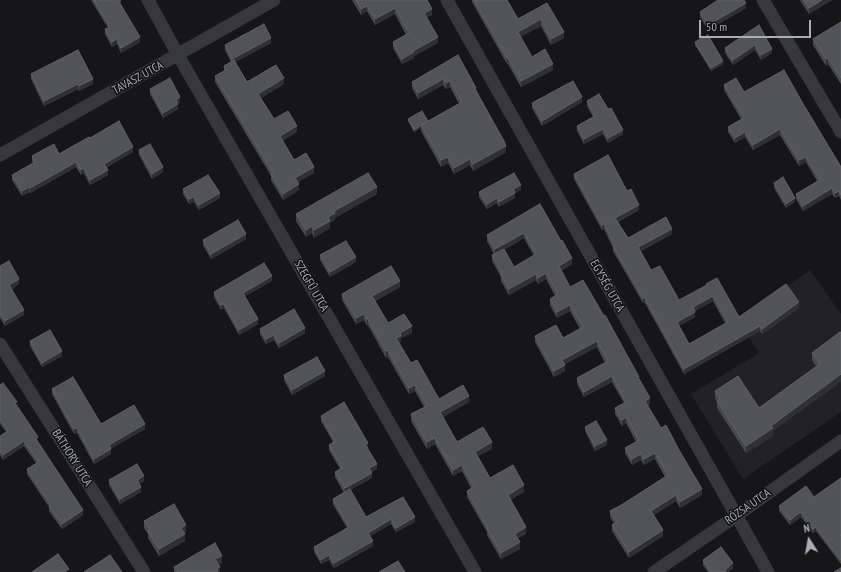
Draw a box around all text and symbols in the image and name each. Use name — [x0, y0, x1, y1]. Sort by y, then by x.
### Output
scale bar — [701, 12, 813, 38]
text: 50 m — [706, 19, 727, 34]
street label: TAVASZ UTCA — [110, 58, 166, 98]
street label: EGYSÉG UTCA — [587, 257, 627, 315]
street label: SZEGFŰ UTCA — [290, 258, 332, 314]
street label: BÁTHORY UTCA — [49, 427, 95, 489]
street label: RÓZSA UTCA — [722, 486, 774, 528]
north arrow — [789, 520, 829, 560]
text: N — [802, 521, 811, 536]

